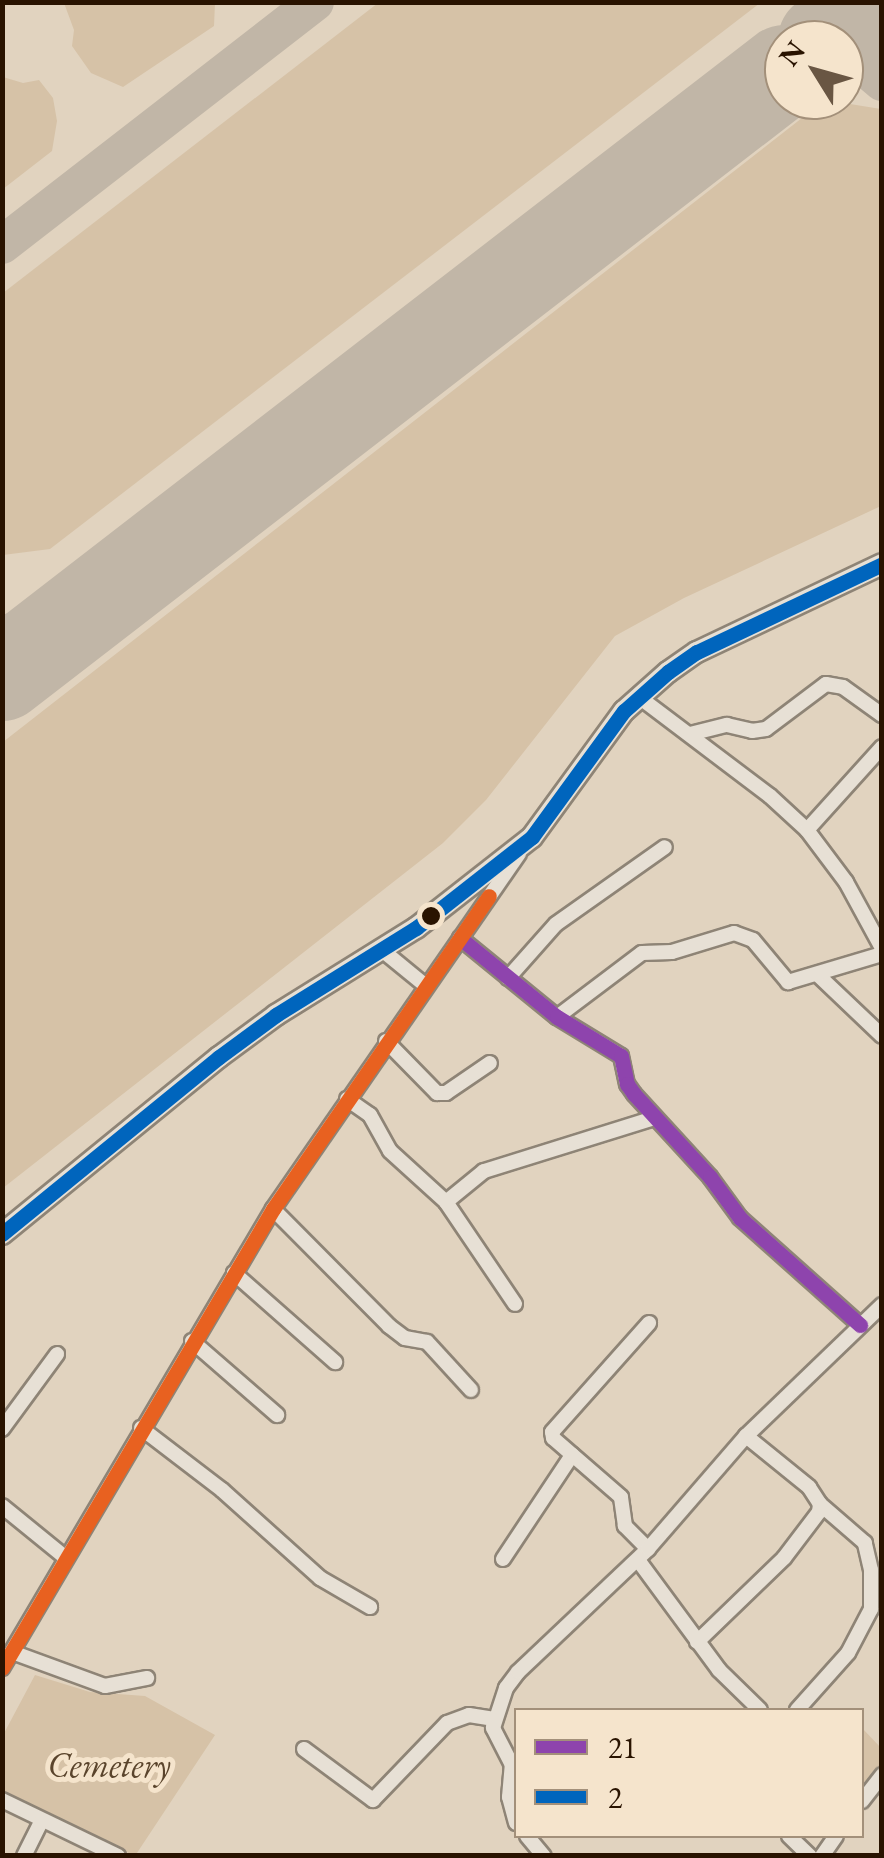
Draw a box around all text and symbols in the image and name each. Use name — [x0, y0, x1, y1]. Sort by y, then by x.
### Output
north arrow — [764, 20, 864, 120]
text: N — [770, 33, 813, 73]
unlabelled marker — [421, 906, 441, 926]
legend — [514, 1708, 864, 1838]
text: 21 — [608, 1728, 637, 1767]
park label: Cemetery — [47, 1744, 171, 1786]
text: 2 — [608, 1778, 622, 1817]

